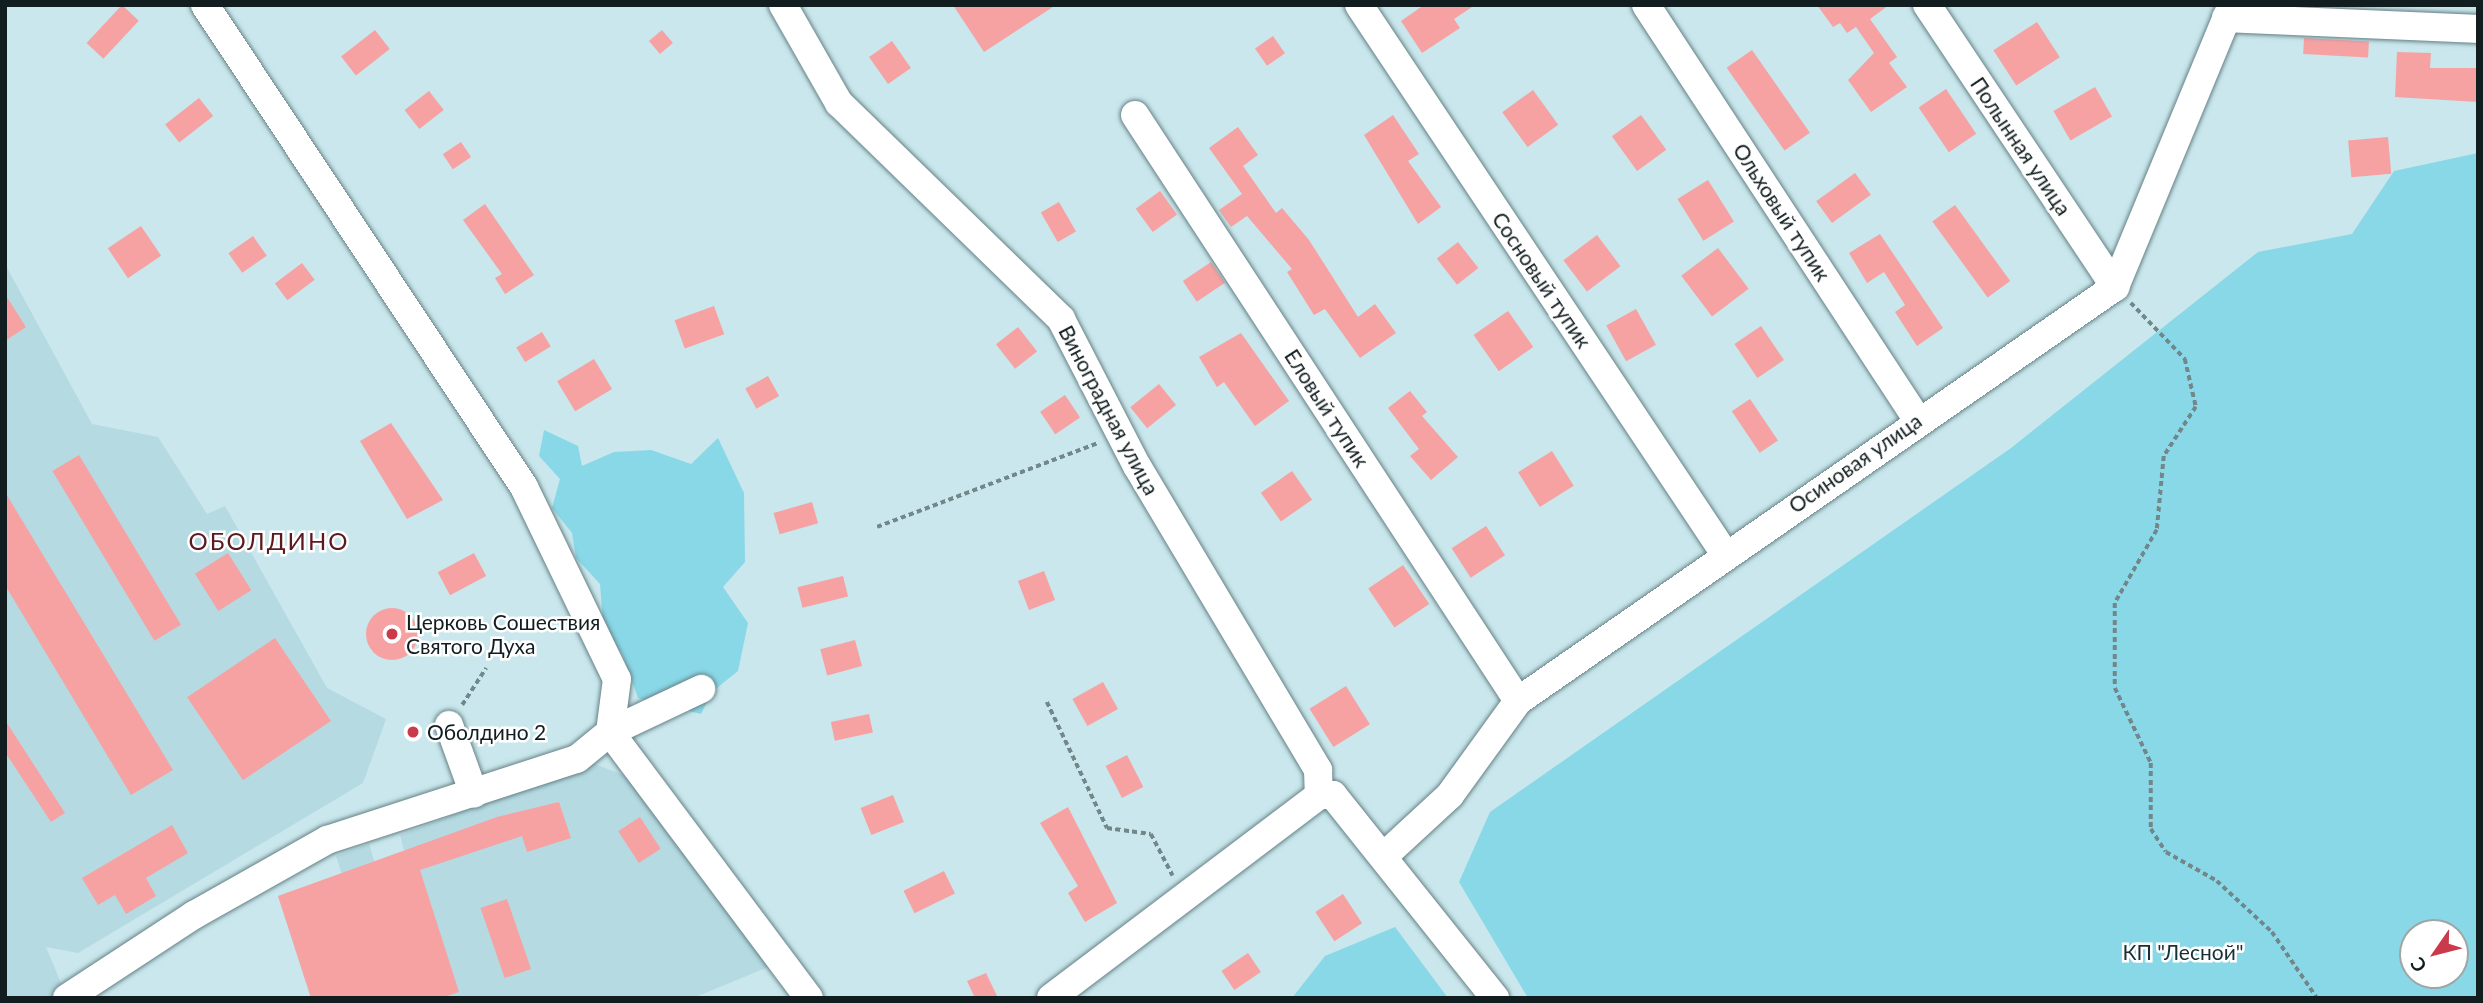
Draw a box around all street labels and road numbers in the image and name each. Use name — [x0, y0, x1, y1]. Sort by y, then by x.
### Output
street label: Полынная улица — [1965, 72, 2077, 220]
street label: Ольховый тупик — [1728, 138, 1836, 286]
street label: Сосновый тупик — [1487, 207, 1597, 353]
street label: Виноградная улица — [1054, 321, 1164, 499]
street label: Еловый тупик — [1280, 344, 1374, 472]
street label: Осиновая улица — [1784, 408, 1926, 518]

